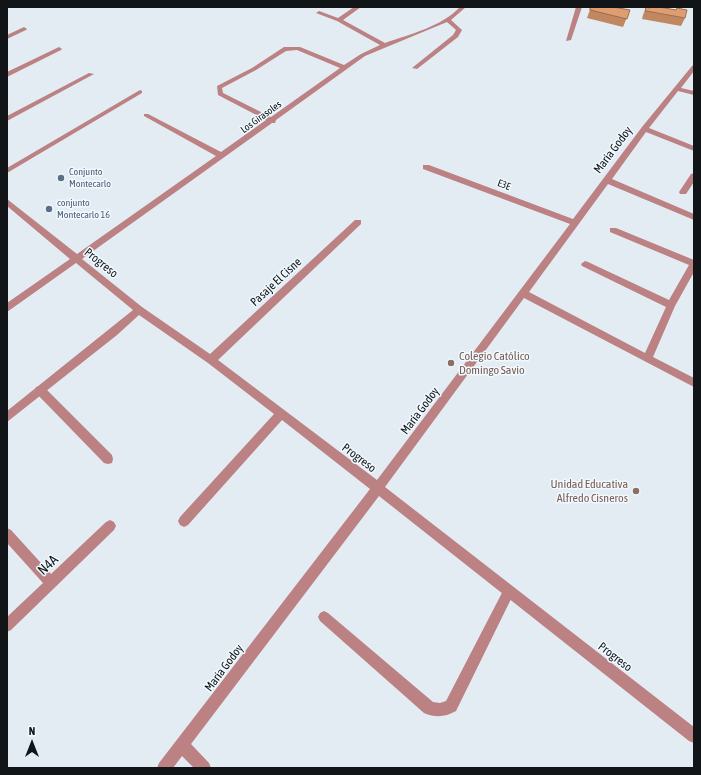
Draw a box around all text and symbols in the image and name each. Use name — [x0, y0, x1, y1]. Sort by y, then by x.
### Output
street label: Los Girasoles — [238, 98, 284, 136]
street label: Maria Godoy — [591, 124, 635, 176]
place label: Conjunto Montecarlo — [69, 166, 111, 190]
marker: Conjunto Montecarlo — [56, 173, 66, 183]
street label: E3E — [496, 177, 512, 193]
place label: conjunto Montecarlo 16 — [57, 197, 110, 220]
marker: conjunto Montecarlo 16 — [44, 204, 54, 214]
street label: Progreso — [81, 245, 121, 281]
street label: Pasaje El Cisne — [248, 255, 304, 309]
place label: Colegio Católico Domingo Savio — [459, 349, 530, 377]
marker: Colegio Católico Domingo Savio — [446, 358, 456, 368]
street label: Maria Godoy — [398, 385, 442, 437]
street label: Progreso — [339, 440, 379, 476]
place label: Unidad Educativa Alfredo Cisneros — [551, 477, 628, 505]
marker: Unidad Educativa Alfredo Cisneros — [631, 486, 641, 496]
street label: N4A — [34, 551, 62, 579]
street label: Progreso — [595, 639, 635, 675]
street label: Maria Godoy — [202, 642, 246, 694]
north arrow — [12, 723, 52, 763]
text: N — [29, 725, 35, 737]

